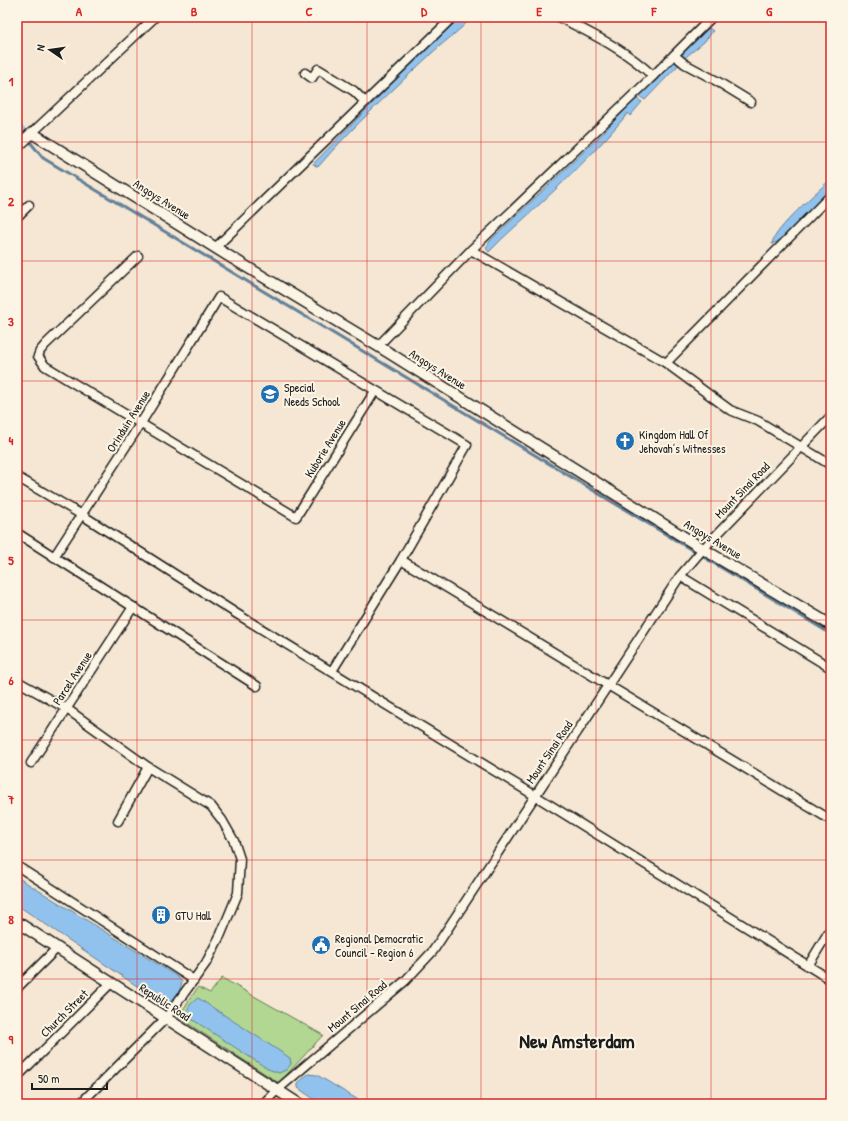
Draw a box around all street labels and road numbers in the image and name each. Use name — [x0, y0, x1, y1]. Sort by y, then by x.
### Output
street label: Angoys Avenue — [130, 175, 194, 223]
street label: Angoys Avenue — [406, 345, 470, 393]
street label: Orinduin Avenue — [102, 387, 154, 455]
street label: Kuborie Avenue — [300, 415, 350, 481]
street label: Mount Sinai Road — [711, 458, 774, 522]
street label: Angoys Avenue — [681, 515, 745, 563]
street label: Parcel Avenue — [48, 648, 96, 708]
street label: Mount Sinai Road — [522, 717, 577, 787]
street label: Mount Sinai Road — [324, 976, 390, 1036]
street label: Republic Road — [136, 979, 194, 1025]
street label: Church Street — [36, 985, 92, 1041]

